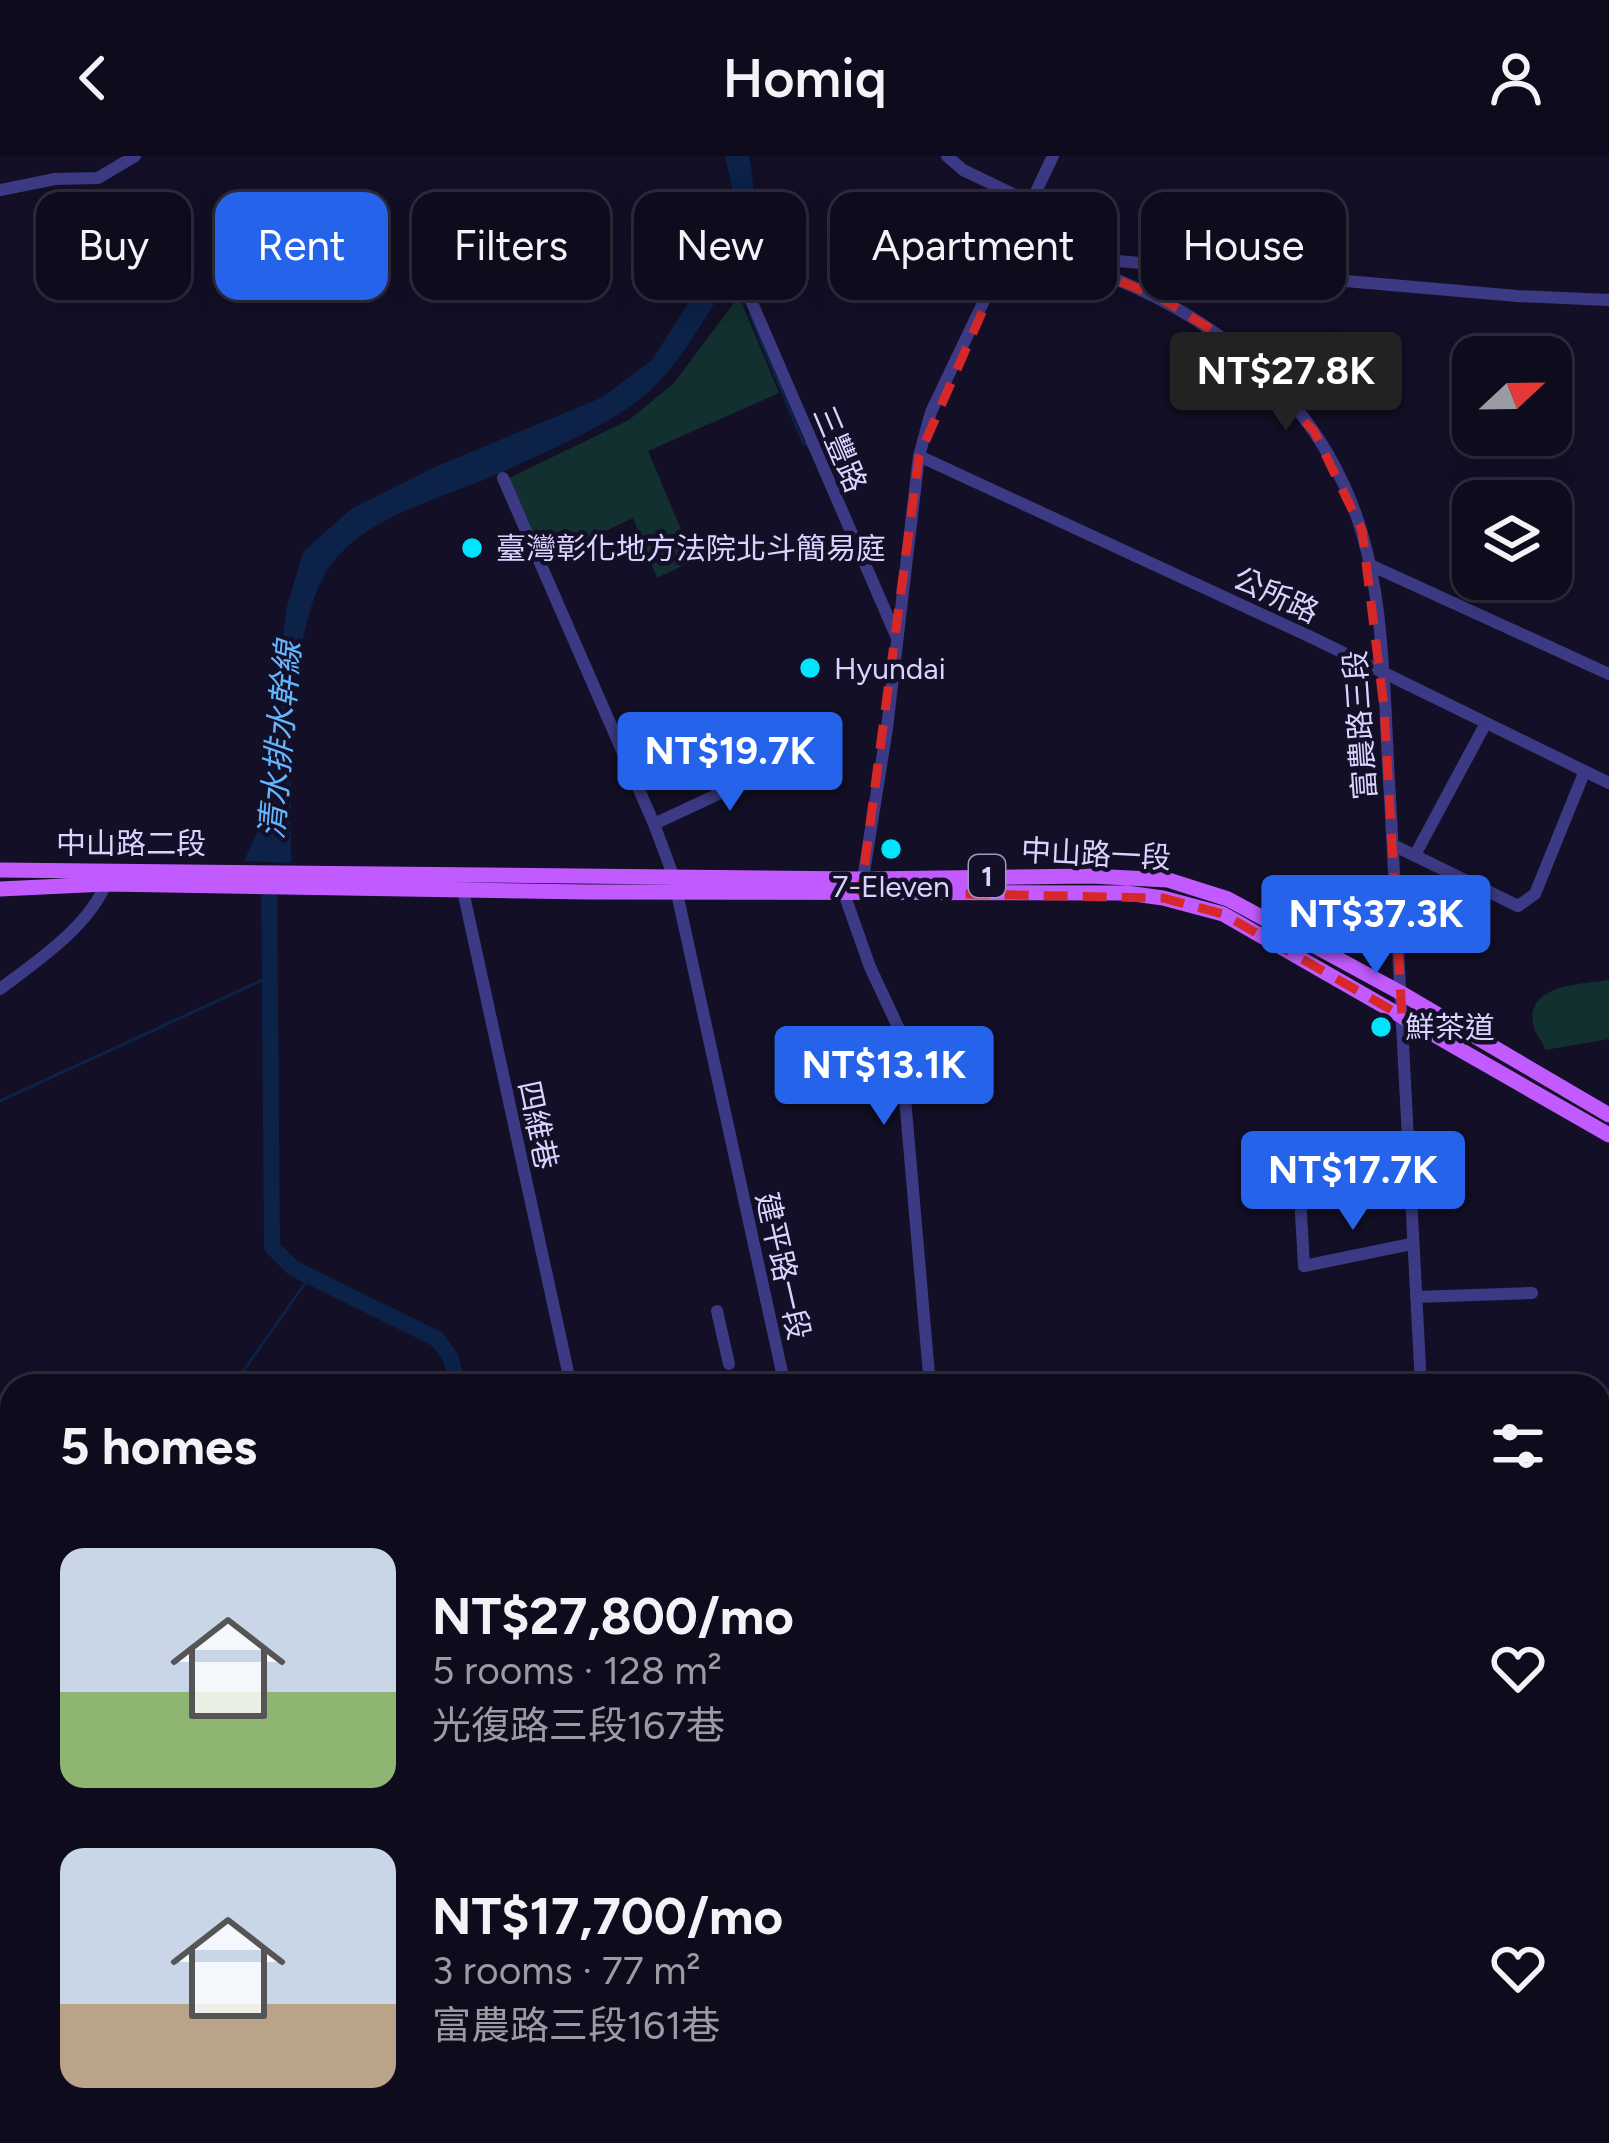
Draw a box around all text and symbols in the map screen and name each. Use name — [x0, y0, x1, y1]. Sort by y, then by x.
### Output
icon: back — [60, 45, 126, 111]
icon: person — [1483, 45, 1549, 111]
text: Homiq — [723, 46, 886, 111]
chip: Buy — [36, 192, 191, 300]
chip: Rent — [215, 192, 388, 300]
chip: Filters — [412, 192, 610, 300]
chip: New — [634, 192, 806, 300]
chip: Apartment — [830, 192, 1117, 300]
chip: House — [1141, 192, 1346, 300]
pin: NT$27.8K — [1162, 332, 1410, 434]
north arrow — [1452, 336, 1572, 456]
map controls — [1452, 336, 1572, 600]
text: NT$27.8K — [1197, 347, 1375, 394]
street label: 三豐路 — [805, 400, 875, 498]
button: layers — [1452, 480, 1572, 600]
place label: 臺灣彰化地方法院北斗簡易庭 — [496, 530, 886, 567]
marker: 臺灣彰化地方法院北斗簡易庭 — [459, 535, 485, 561]
street label: 公所路 — [1227, 559, 1325, 631]
water label: 清水排水幹線 — [252, 636, 308, 840]
street label: 富農路三段 — [1336, 649, 1384, 801]
place label: Hyundai — [834, 650, 946, 687]
marker: Hyundai — [797, 655, 823, 681]
pin: NT$19.7K — [606, 712, 854, 814]
text: NT$19.7K — [645, 727, 815, 774]
street label: 中山路二段 — [56, 825, 206, 862]
street label: 中山路一段 — [1020, 832, 1172, 876]
marker: 7-Eleven — [878, 836, 904, 862]
road number: 1 — [969, 855, 1005, 897]
place label: 7-Eleven — [832, 868, 950, 905]
pin: NT$37.3K — [1252, 875, 1500, 977]
text: NT$37.3K — [1288, 890, 1464, 937]
place label: 鮮茶道 — [1405, 1009, 1495, 1046]
marker: 鮮茶道 — [1368, 1014, 1394, 1040]
pin: NT$13.1K — [760, 1026, 1008, 1128]
text: NT$13.1K — [802, 1041, 966, 1088]
street label: 四維巷 — [511, 1077, 565, 1173]
pin: NT$17.7K — [1229, 1131, 1477, 1233]
text: NT$17.7K — [1268, 1146, 1438, 1193]
street label: 建平路一段 — [748, 1189, 818, 1343]
icon: filters — [1485, 1413, 1551, 1479]
text: 5 homes — [60, 1416, 257, 1477]
text: NT$27,800/mo — [432, 1586, 794, 1647]
icon: home — [156, 1596, 300, 1740]
icon: heart — [1485, 1635, 1551, 1701]
text: 5 rooms · 128 m² — [432, 1647, 722, 1694]
text: 光復路三段167巷 — [432, 1702, 725, 1749]
text: NT$17,700/mo — [432, 1886, 783, 1947]
icon: home — [156, 1896, 300, 2040]
icon: heart — [1485, 1935, 1551, 2001]
text: 3 rooms · 77 m² — [432, 1947, 701, 1994]
text: 富農路三段161巷 — [432, 2002, 720, 2049]

